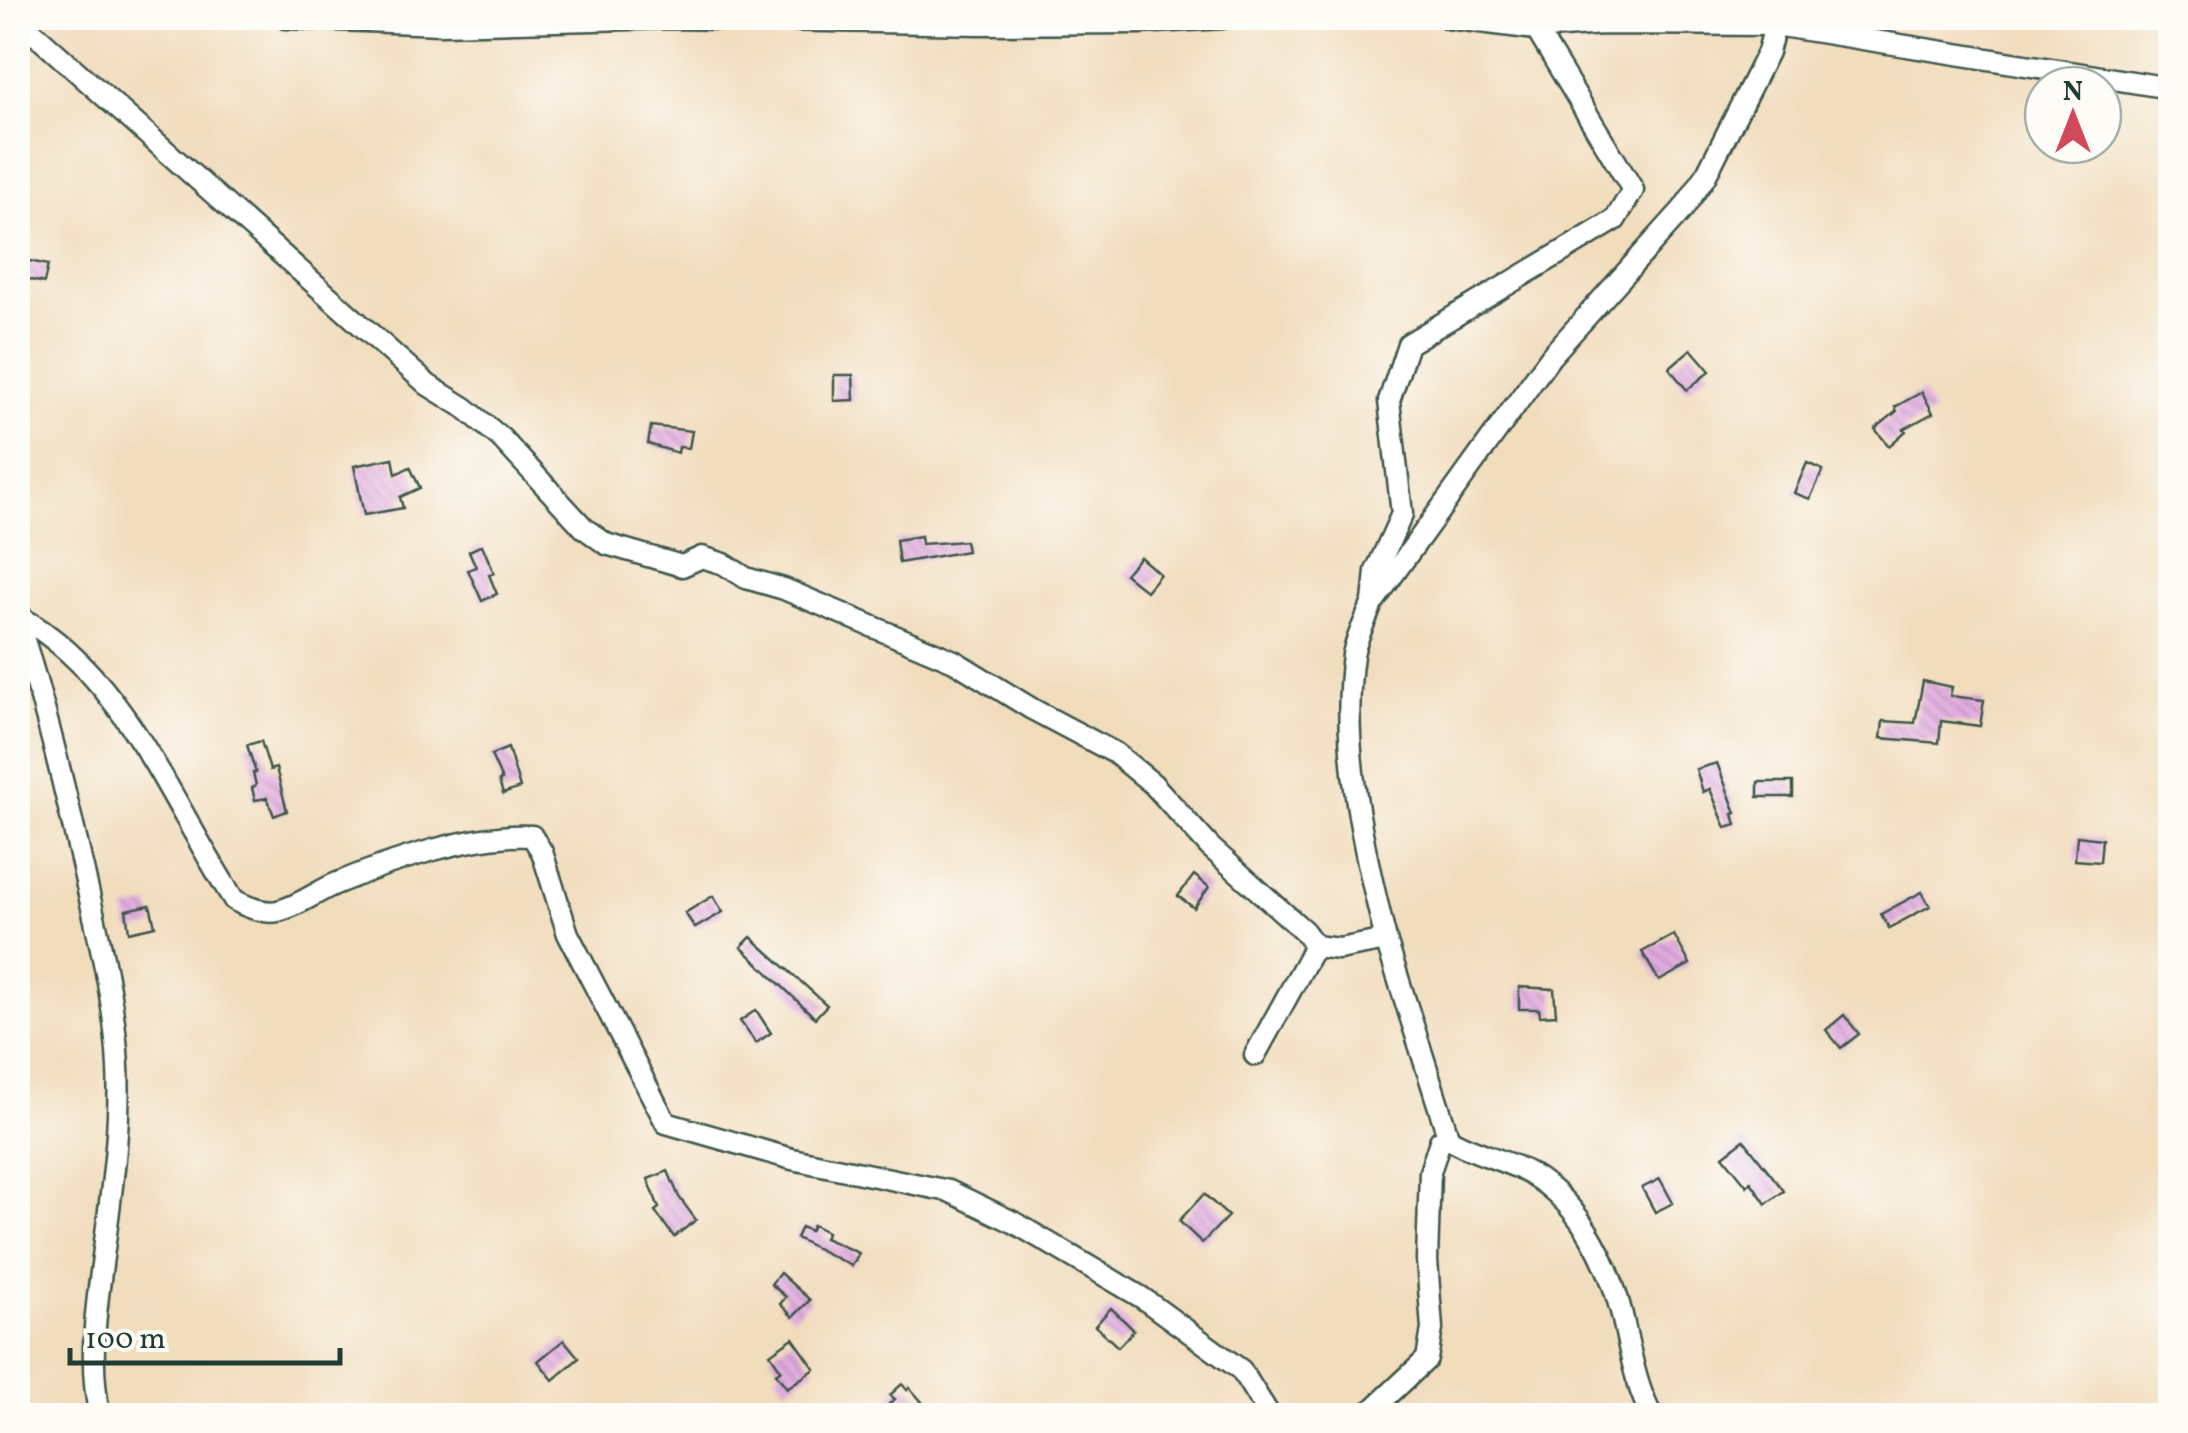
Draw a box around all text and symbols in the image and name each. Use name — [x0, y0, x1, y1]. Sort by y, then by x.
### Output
north arrow — [2023, 65, 2123, 165]
text: N — [2063, 73, 2083, 112]
scale bar — [70, 1303, 340, 1365]
text: 100 m — [85, 1319, 166, 1361]

